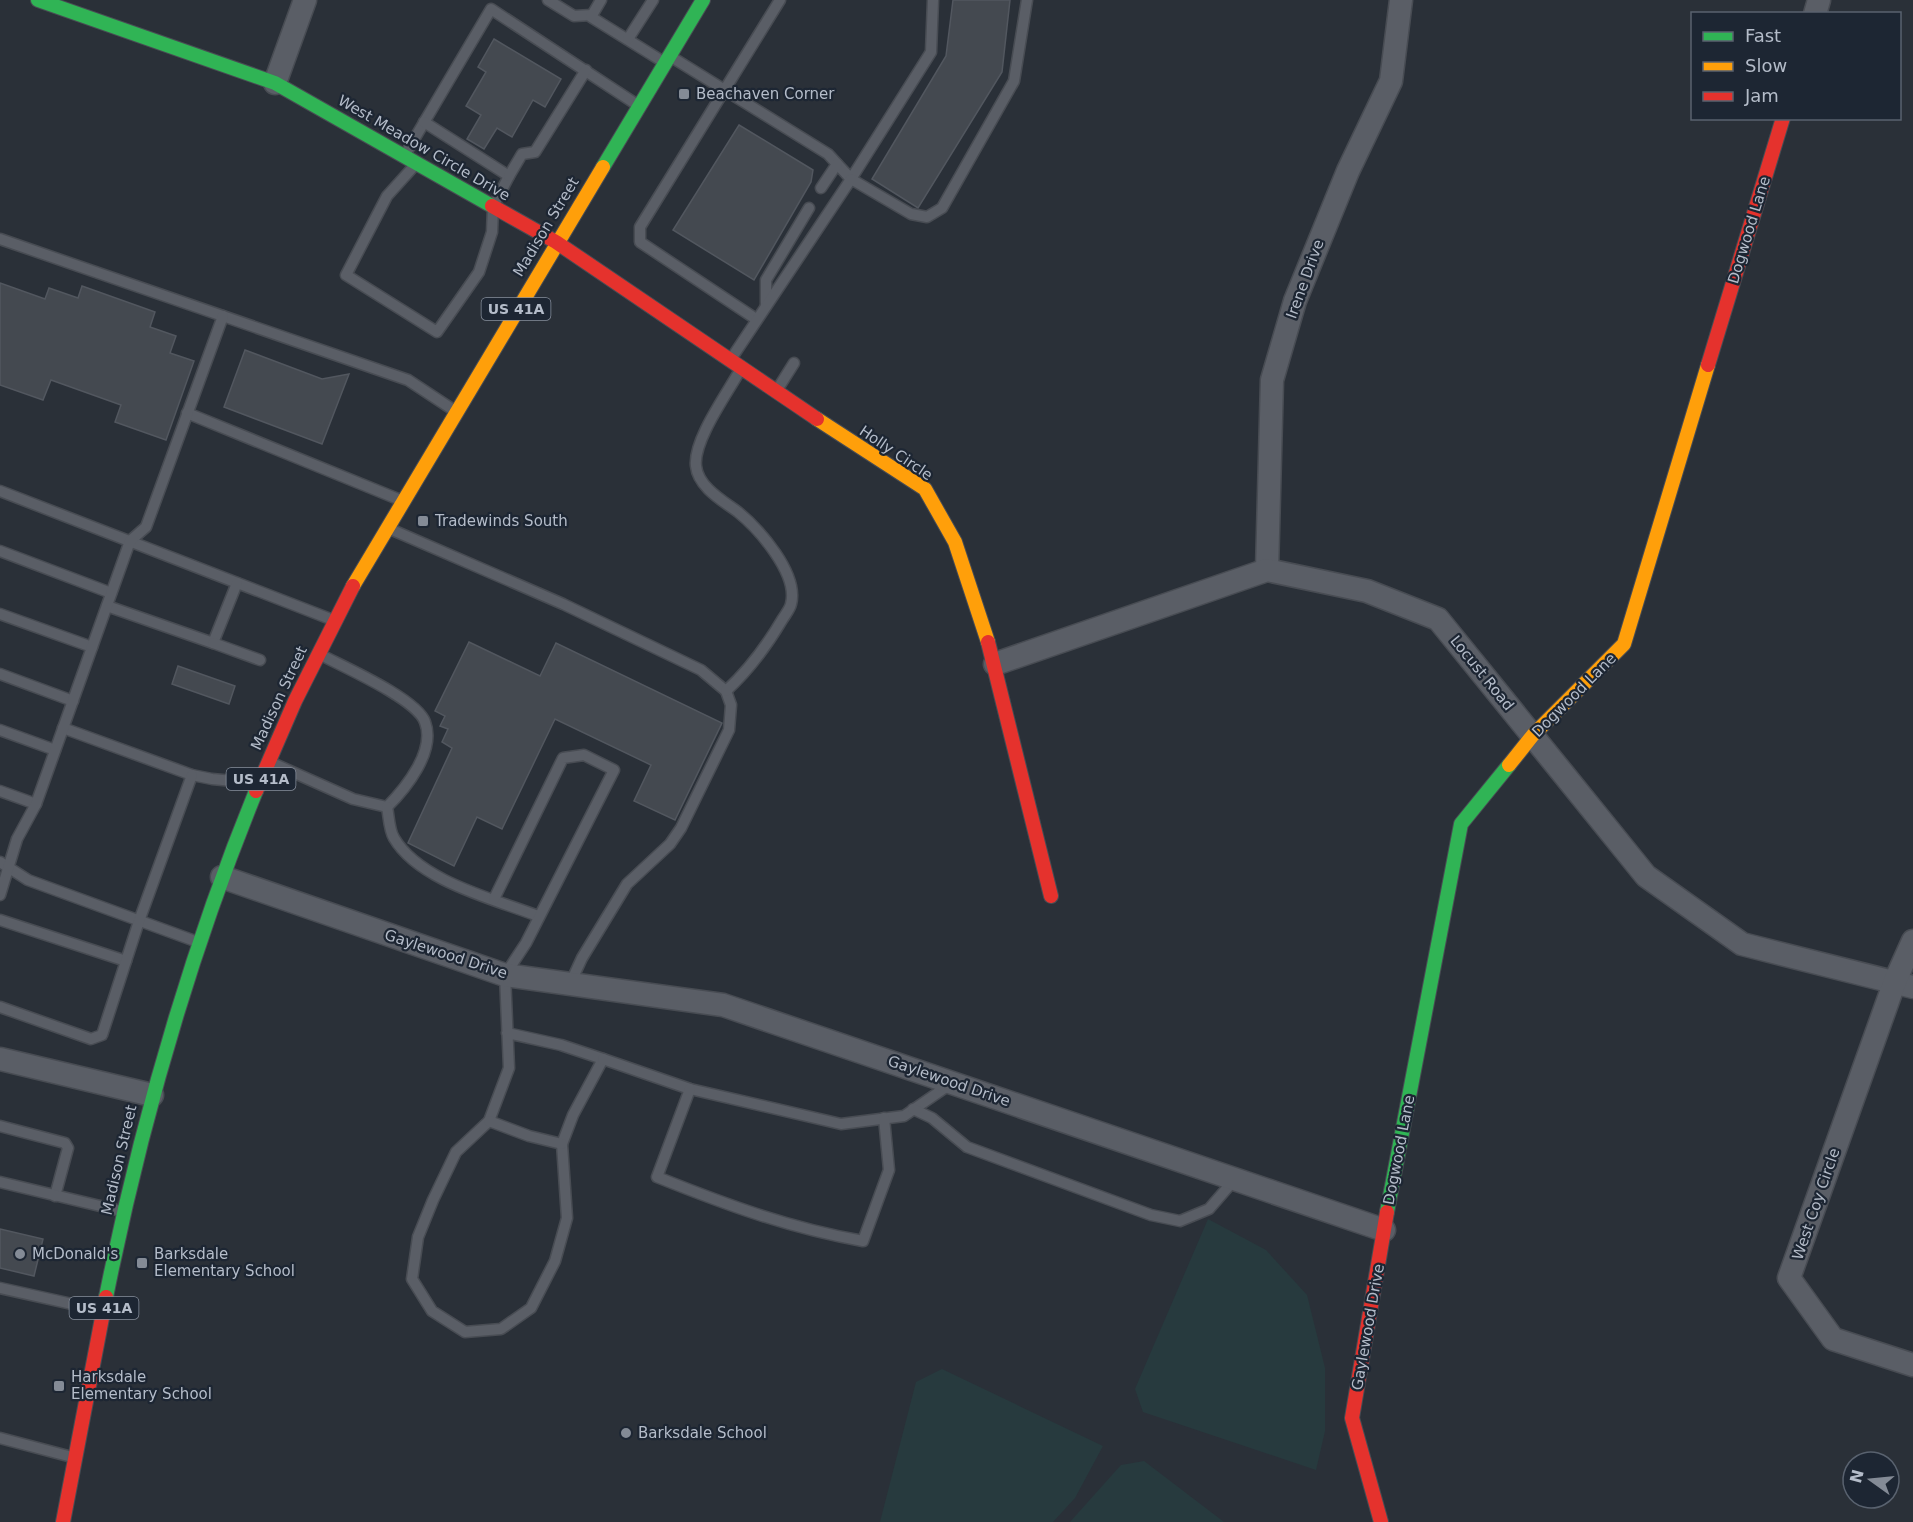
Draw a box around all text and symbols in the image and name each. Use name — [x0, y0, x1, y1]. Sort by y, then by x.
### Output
legend — [1691, 12, 1901, 120]
text: Fast — [1745, 25, 1781, 46]
text: Slow — [1745, 55, 1787, 76]
place label: Beachaven Corner — [696, 85, 835, 103]
text: Jam — [1744, 85, 1779, 106]
marker: Beachaven Corner — [677, 87, 691, 101]
street label: West Meadow Circle Drive — [335, 91, 513, 205]
street label: Madison Street — [509, 174, 583, 280]
street label: Dogwood Lane — [1724, 174, 1774, 286]
street label: Irene Drive — [1282, 237, 1328, 321]
road number: US 41A — [482, 298, 550, 320]
street label: Holly Circle — [856, 422, 936, 484]
place label: Tradewinds South — [434, 512, 568, 530]
marker: Tradewinds South — [416, 514, 430, 528]
street label: Locust Road — [1446, 632, 1518, 714]
street label: Madison Street — [247, 643, 311, 753]
street label: Dogwood Lane — [1528, 649, 1620, 741]
road number: US 41A — [226, 768, 296, 790]
street label: Gaylewood Drive — [382, 926, 510, 982]
street label: Gaylewood Drive — [886, 1052, 1012, 1110]
street label: Dogwood Lane — [1380, 1094, 1418, 1206]
street label: Madison Street — [98, 1103, 140, 1217]
street label: West Coy Circle — [1788, 1146, 1844, 1262]
place label: McDonald's — [32, 1245, 118, 1263]
place label: Barksdale Elementary School — [154, 1245, 295, 1280]
marker: McDonald's — [13, 1247, 27, 1261]
marker: Barksdale Elementary School — [135, 1256, 149, 1270]
street label: Gaylewood Drive — [1348, 1262, 1388, 1392]
road number: US 41A — [70, 1297, 138, 1319]
place label: Harksdale Elementary School — [71, 1368, 212, 1403]
marker: Harksdale Elementary School — [52, 1379, 66, 1393]
place label: Barksdale School — [638, 1424, 767, 1442]
marker: Barksdale School — [619, 1426, 633, 1440]
north arrow — [1841, 1450, 1901, 1510]
text: N — [1846, 1467, 1868, 1485]

